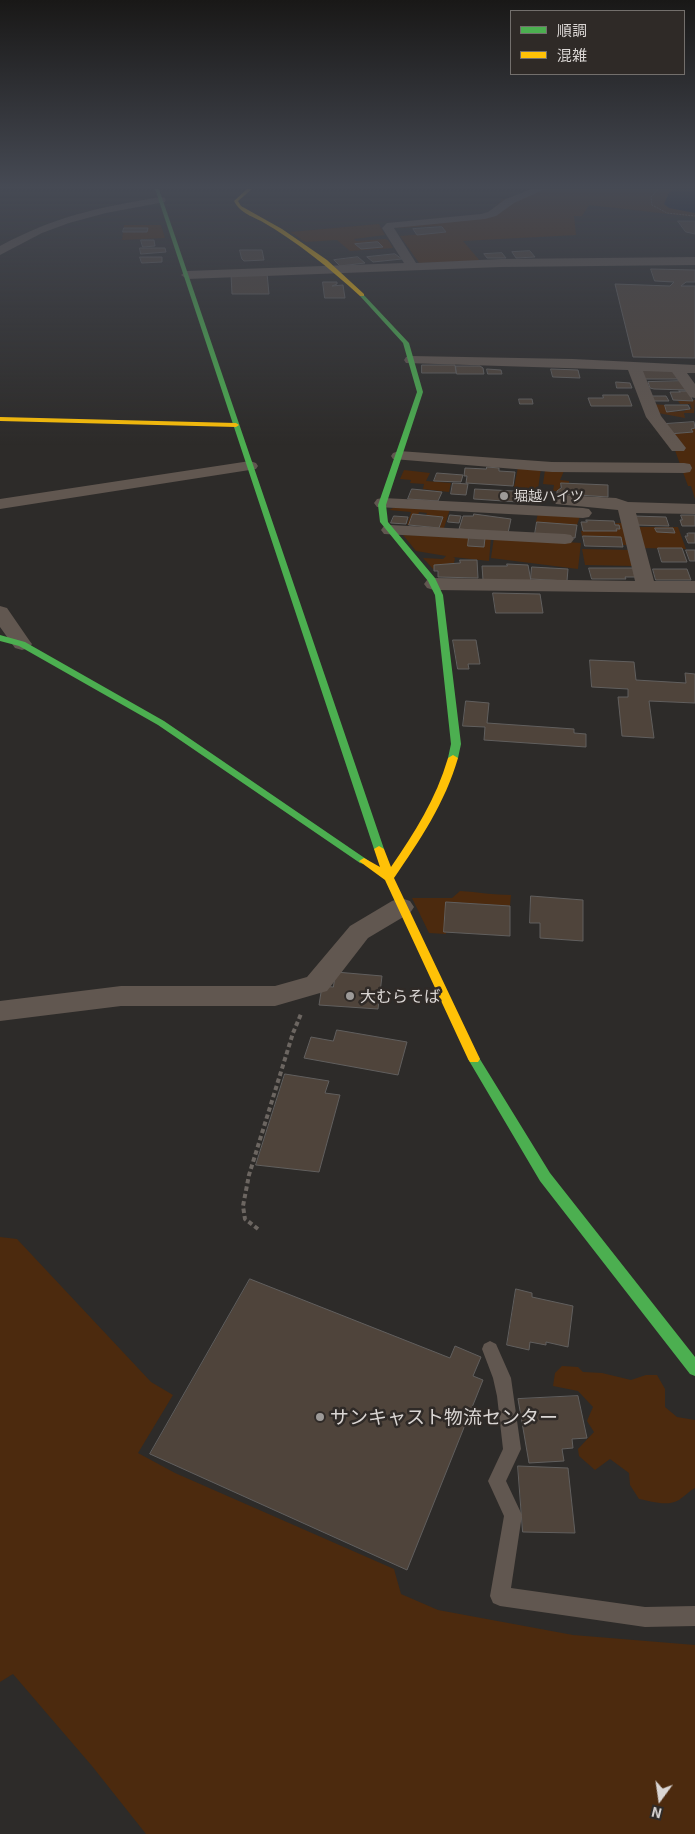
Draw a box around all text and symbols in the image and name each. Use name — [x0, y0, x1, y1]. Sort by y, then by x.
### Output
legend — [510, 10, 685, 75]
text: 順調 — [557, 19, 587, 40]
text: 混雑 — [557, 44, 587, 65]
place label: 堀越ハイツ — [514, 488, 584, 504]
marker: 堀越ハイツ — [498, 490, 510, 502]
place label: 大むらそば — [360, 986, 440, 1006]
marker: 大むらそば — [344, 990, 356, 1002]
place label: サンキャスト物流センター — [330, 1406, 558, 1428]
marker: サンキャスト物流センター — [314, 1411, 326, 1423]
north arrow — [635, 1774, 685, 1824]
text: N — [649, 1803, 664, 1825]

